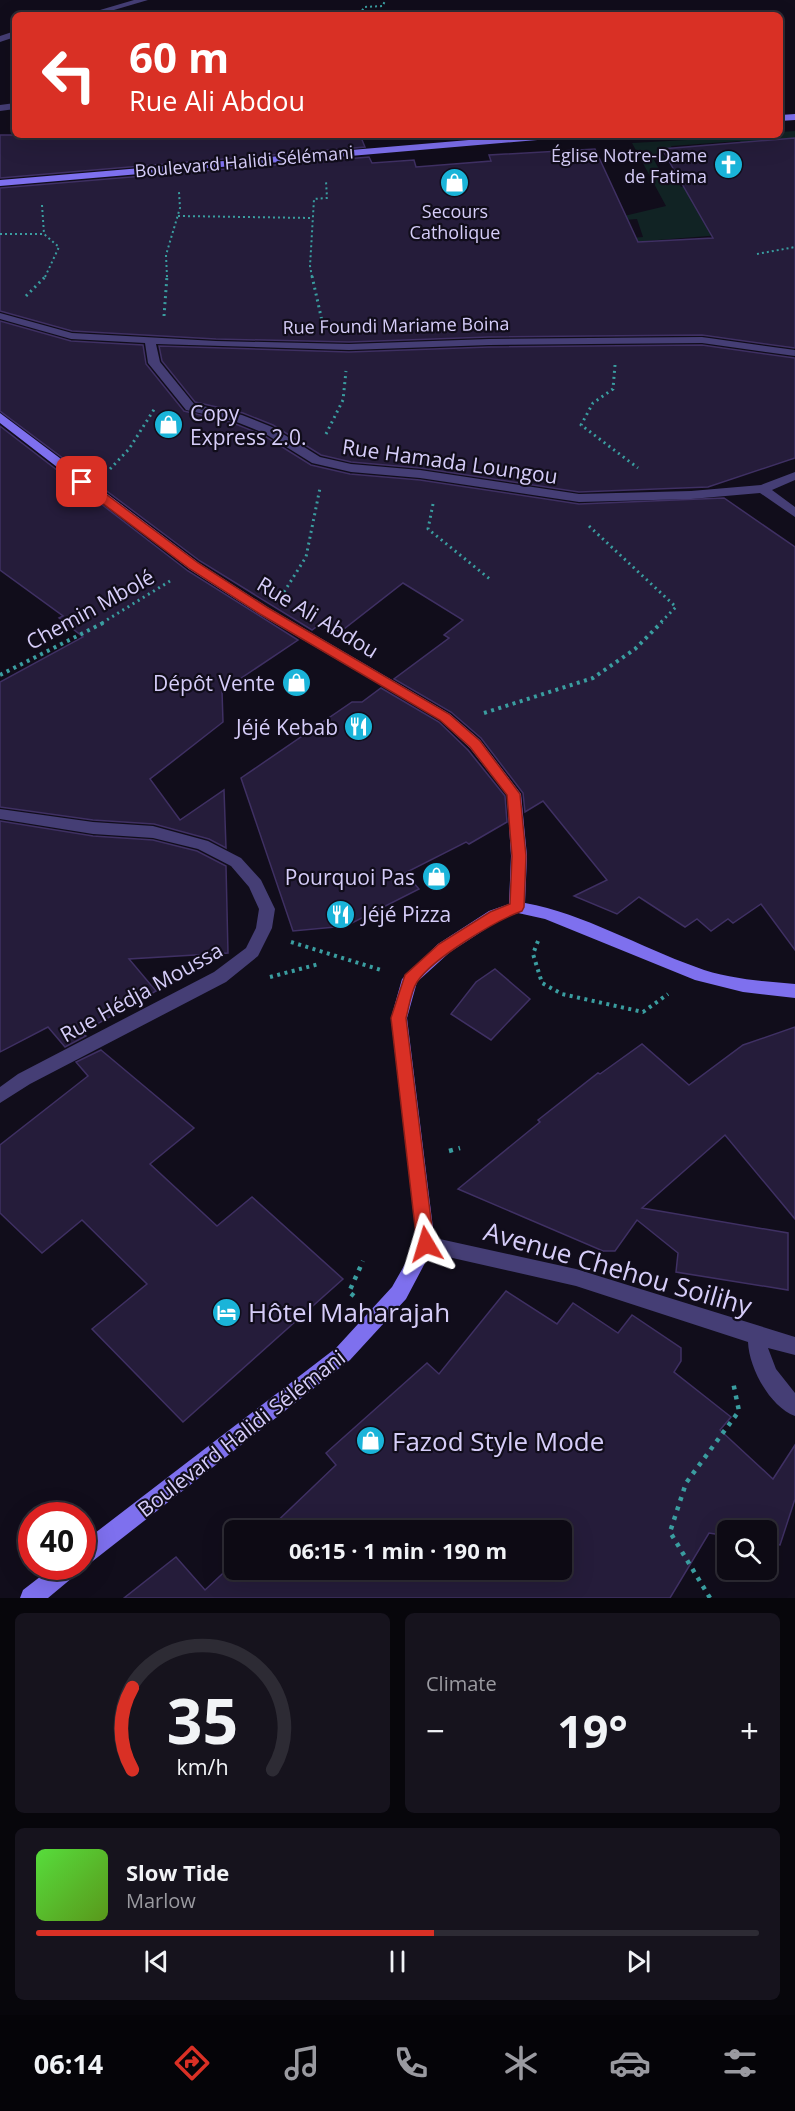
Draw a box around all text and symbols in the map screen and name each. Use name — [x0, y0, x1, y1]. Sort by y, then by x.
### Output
text: 60 m — [129, 28, 229, 85]
icon: left — [30, 36, 108, 114]
text: Rue Ali Abdou — [129, 82, 305, 119]
street label: Boulevard Halidi Sélémani — [134, 139, 354, 183]
place label: Église Notre-Dame de Fatima — [551, 143, 707, 188]
church icon: Église Notre-Dame de Fatima — [712, 149, 744, 181]
shop icon: Secours Catholique — [439, 166, 471, 198]
place label: Secours Catholique — [410, 199, 500, 244]
street label: Rue Foundi Mariame Boina — [282, 311, 510, 339]
place label: Copy Express 2.0. — [190, 399, 306, 451]
shop icon: Copy Express 2.0. — [153, 409, 185, 441]
street label: Rue Hamada Loungou — [340, 432, 560, 490]
pin — [56, 456, 107, 507]
icon: arrive — [65, 465, 98, 498]
street label: Chemin Mbolé — [21, 562, 159, 656]
street label: Rue Ali Abdou — [252, 570, 384, 664]
shop icon: Dépôt Vente — [280, 667, 312, 699]
place label: Dépôt Vente — [153, 669, 275, 697]
restaurant icon: Jéjé Kebab — [343, 711, 375, 743]
place label: Jéjé Kebab — [234, 713, 338, 741]
shop icon: Pourquoi Pas — [420, 861, 452, 893]
place label: Pourquoi Pas — [285, 863, 415, 891]
restaurant icon: Jéjé Pizza — [325, 898, 357, 930]
place label: Jéjé Pizza — [360, 900, 451, 928]
street label: Rue Hédja Moussa — [55, 936, 227, 1048]
position arrow — [394, 1212, 458, 1276]
street label: Avenue Chehou Soilihy — [480, 1213, 757, 1324]
place label: Hôtel Maharajah — [248, 1294, 450, 1330]
hotel icon: Hôtel Maharajah — [211, 1296, 243, 1328]
street label: Boulevard Halidi Sélémani — [131, 1343, 351, 1523]
place label: Fazod Style Mode — [392, 1423, 604, 1459]
shop icon: Fazod Style Mode — [355, 1425, 387, 1457]
speed limit sign: 40 — [18, 1502, 96, 1580]
map controls — [717, 1520, 777, 1580]
button: search — [717, 1520, 777, 1580]
text: 06:15 · 1 min · 190 m — [289, 1535, 507, 1565]
text: Climate — [426, 1670, 497, 1697]
text: 35 — [167, 1677, 238, 1762]
text: 19° — [557, 1700, 628, 1761]
text: − — [426, 1708, 445, 1753]
text: + — [740, 1708, 759, 1753]
text: km/h — [176, 1752, 229, 1781]
text: Slow Tide — [126, 1857, 229, 1887]
text: Marlow — [126, 1887, 196, 1914]
icon: previous — [140, 1945, 173, 1978]
icon: pause — [381, 1945, 414, 1978]
icon: next — [622, 1945, 655, 1978]
icon: directions — [171, 2042, 213, 2084]
icon: music — [281, 2042, 323, 2084]
icon: phone — [390, 2042, 432, 2084]
icon: climate — [500, 2042, 542, 2084]
icon: car — [609, 2042, 651, 2084]
icon: filters — [719, 2042, 761, 2084]
text: 06:14 — [34, 2045, 103, 2082]

